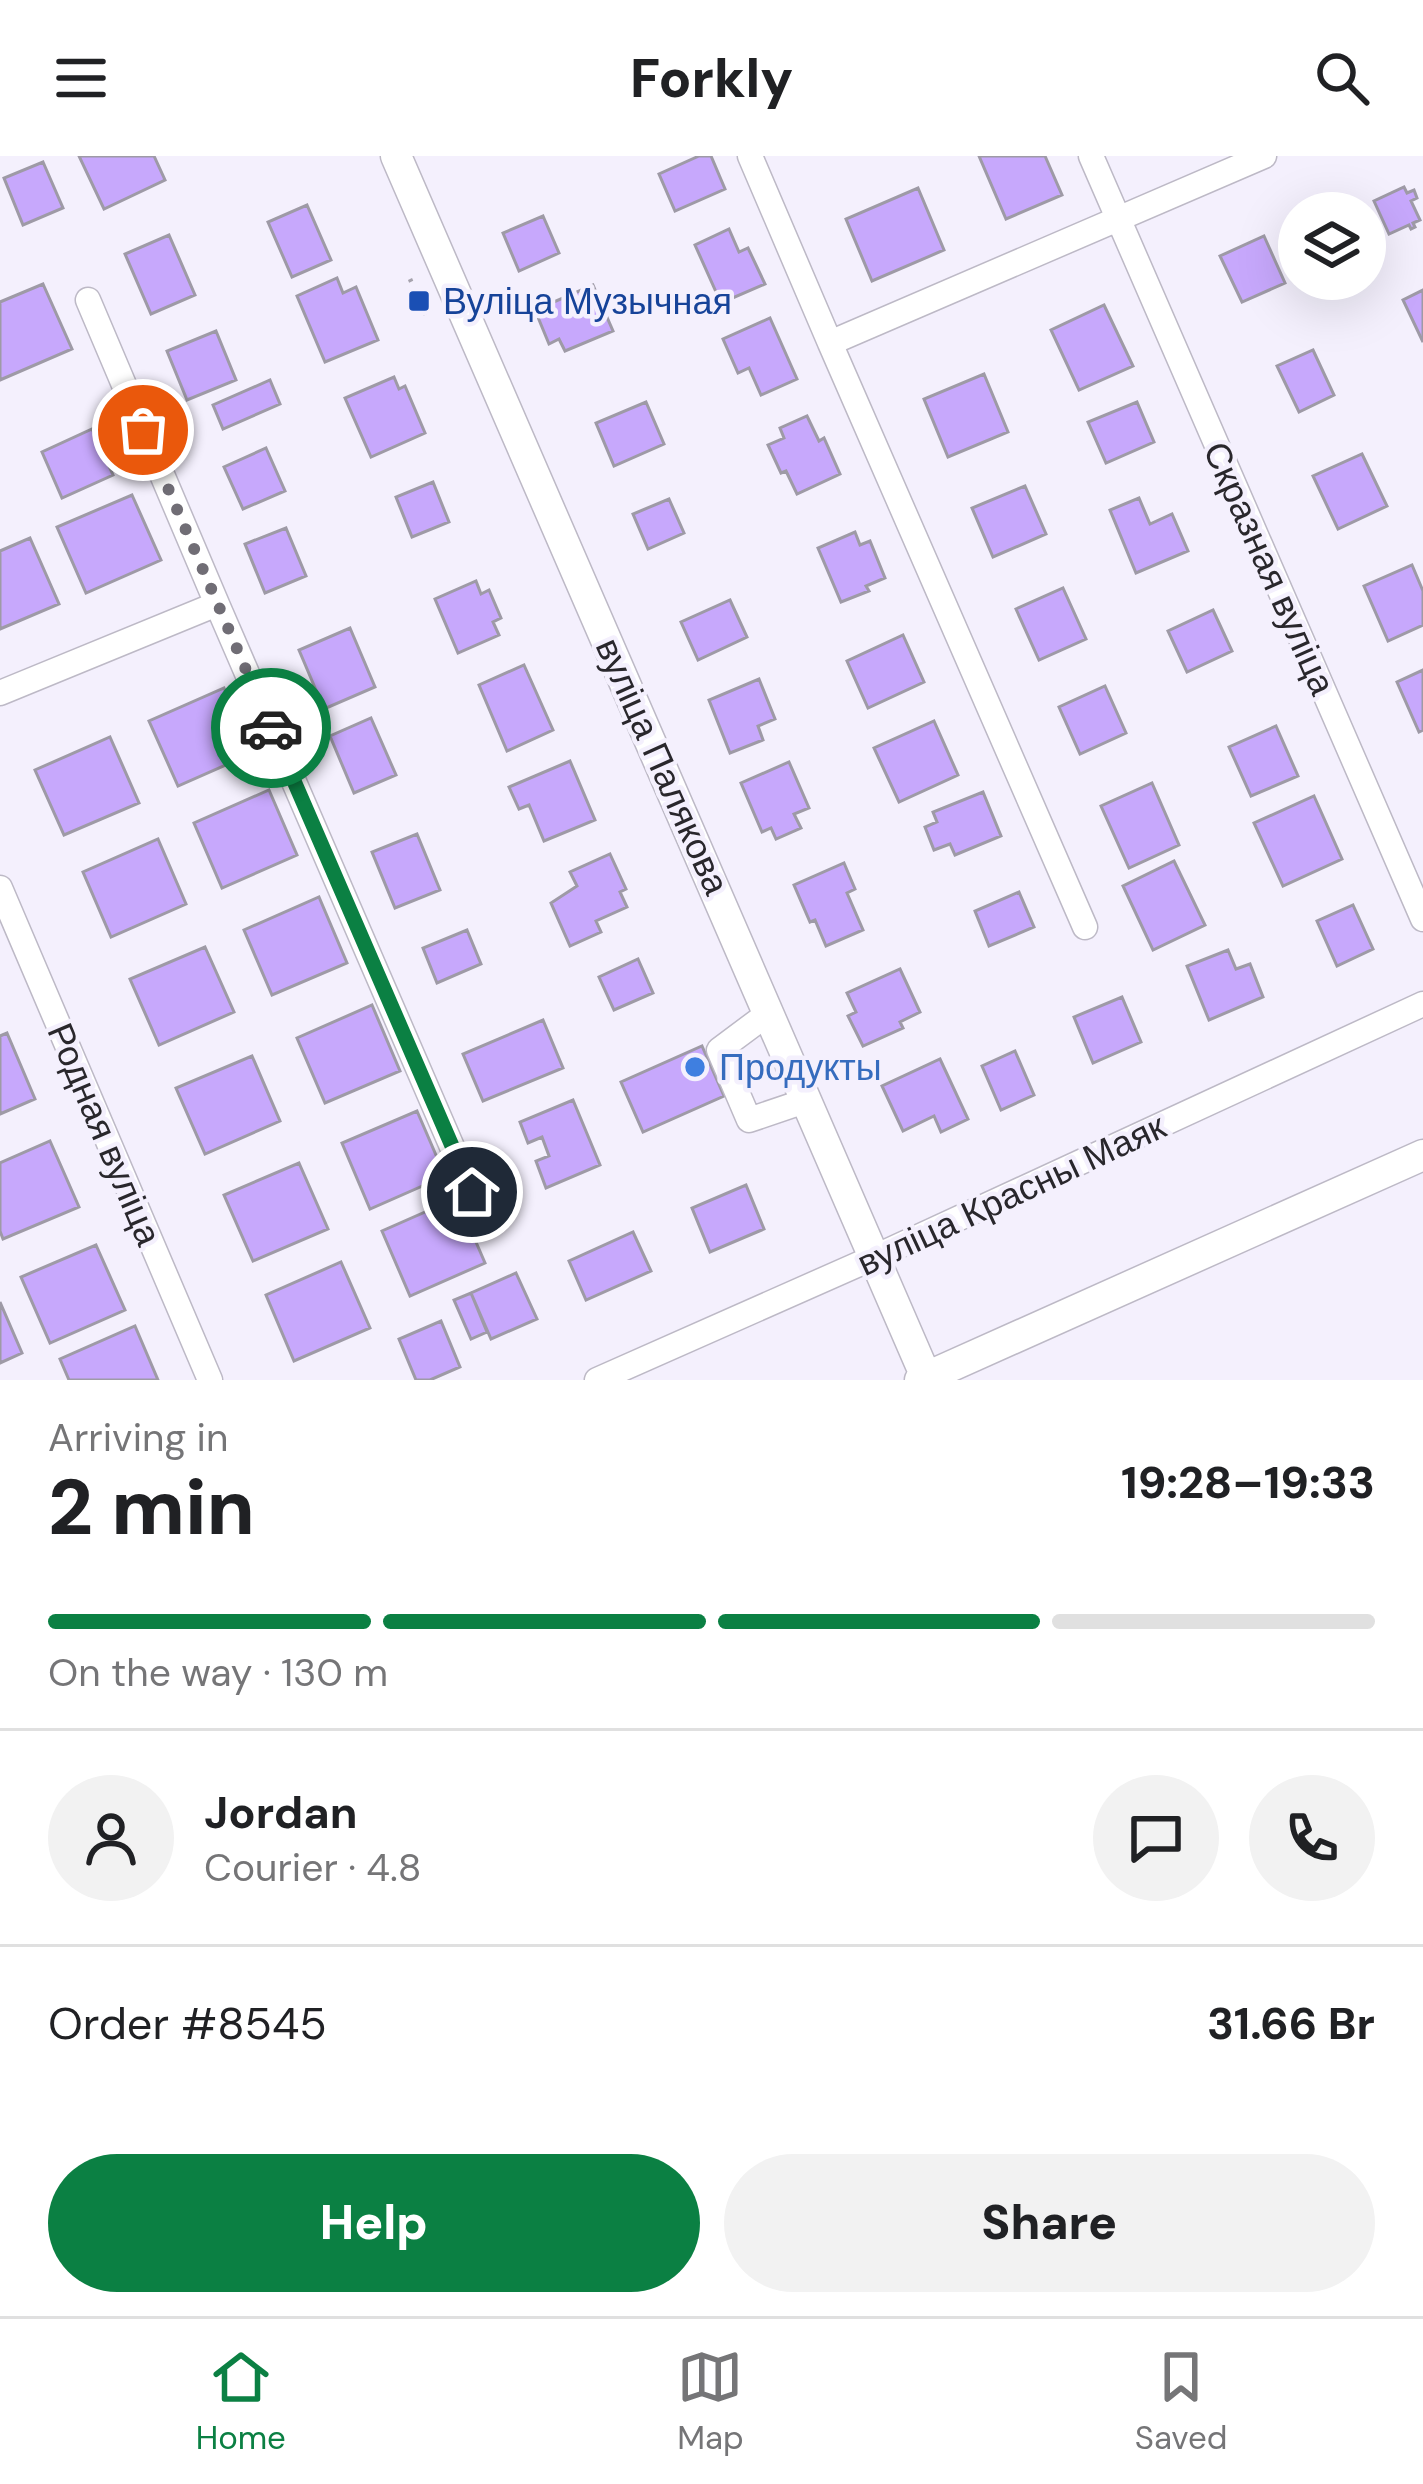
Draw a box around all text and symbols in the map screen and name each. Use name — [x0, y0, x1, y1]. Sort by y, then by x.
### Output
text: Forkly — [630, 43, 793, 114]
icon: menu — [48, 45, 114, 111]
icon: search — [1309, 45, 1375, 111]
map controls — [1278, 192, 1386, 300]
button: layers — [1278, 192, 1386, 300]
place label: Вуліца Музычная — [443, 278, 732, 325]
marker: Вуліца Музычная — [406, 288, 432, 314]
pin — [92, 379, 194, 481]
icon: bag — [110, 397, 176, 463]
street label: Скразная вуліца — [1193, 434, 1347, 703]
street label: вуліца Палякова — [585, 631, 741, 903]
courier — [211, 668, 331, 788]
icon: car — [238, 695, 304, 761]
street label: Родная вуліца — [37, 1016, 173, 1253]
place label: Продукты — [719, 1044, 882, 1091]
marker: Продукты — [682, 1054, 708, 1080]
street label: вуліца Красны Маяк — [850, 1102, 1173, 1286]
pin — [421, 1141, 523, 1243]
icon: home — [439, 1159, 505, 1225]
text: Arriving in — [48, 1412, 228, 1463]
text: 19:28–19:33 — [1121, 1453, 1375, 1512]
text: 2 min — [48, 1457, 255, 1558]
text: On the way · 130 m — [48, 1647, 388, 1698]
button: person — [48, 1775, 174, 1901]
button: chat — [1093, 1775, 1219, 1901]
button: phone — [1249, 1775, 1375, 1901]
text: Jordan — [204, 1783, 357, 1842]
text: Courier · 4.8 — [204, 1842, 421, 1893]
text: Order #8545 — [48, 1994, 327, 2053]
text: 31.66 Br — [1207, 1994, 1375, 2053]
button: Help — [48, 2154, 700, 2292]
button: Share — [724, 2154, 1375, 2292]
tab: Home — [196, 2344, 286, 2459]
tab: Map — [677, 2344, 744, 2459]
tab: Saved — [1135, 2344, 1227, 2459]

